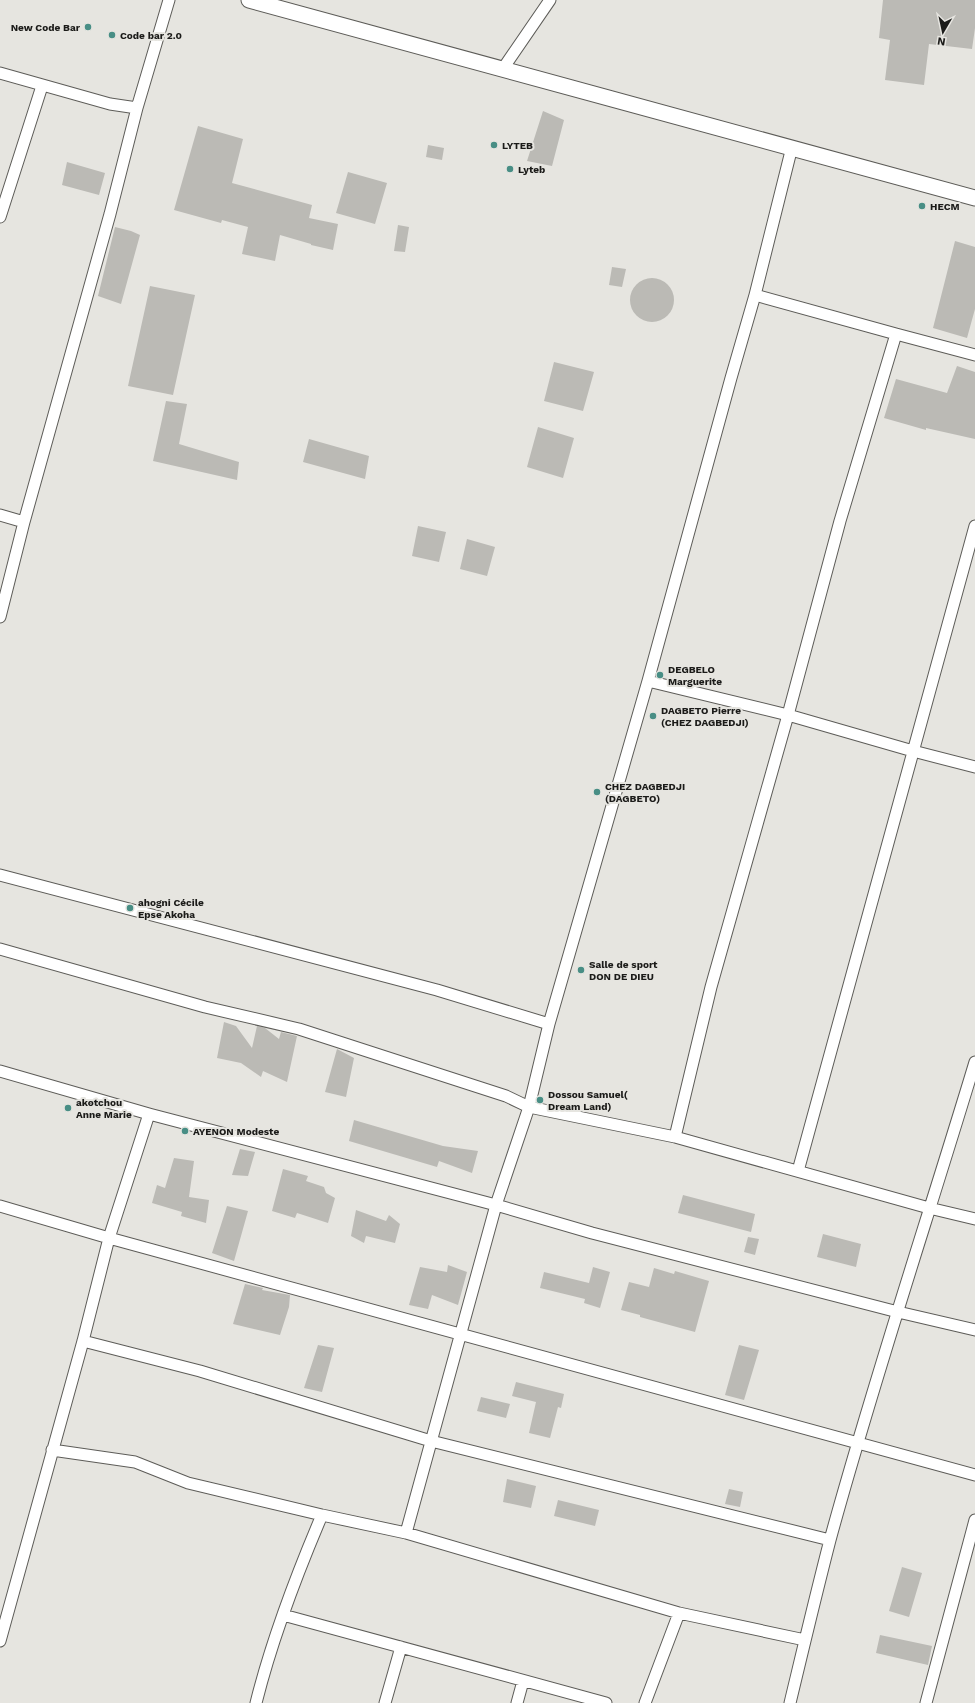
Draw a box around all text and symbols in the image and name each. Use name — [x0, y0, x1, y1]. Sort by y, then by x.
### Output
north arrow — [923, 12, 963, 52]
place label: New Code Bar — [11, 22, 81, 33]
marker: New Code Bar — [83, 22, 93, 32]
marker: Code bar 2.0 — [107, 30, 117, 40]
place label: Code bar 2.0 — [120, 30, 182, 41]
text: N — [936, 34, 947, 48]
marker: LYTEB — [489, 140, 499, 150]
place label: LYTEB — [502, 140, 533, 151]
marker: Lyteb — [505, 164, 515, 174]
place label: Lyteb — [518, 164, 545, 175]
marker: HECM — [917, 201, 927, 211]
place label: HECM — [930, 201, 960, 212]
place label: DEGBELO Marguerite — [668, 664, 722, 687]
marker: DEGBELO Marguerite — [655, 670, 665, 680]
place label: DAGBETO Pierre (CHEZ DAGBEDJI) — [661, 705, 749, 728]
marker: DAGBETO Pierre (CHEZ DAGBEDJI) — [648, 711, 658, 721]
place label: CHEZ DAGBEDJI (DAGBETO) — [605, 781, 685, 804]
marker: CHEZ DAGBEDJI (DAGBETO) — [592, 787, 602, 797]
place label: ahogni Cécile Epse Akoha — [138, 897, 204, 920]
marker: ahogni Cécile Epse Akoha — [125, 903, 135, 913]
place label: Salle de sport DON DE DIEU — [589, 959, 658, 982]
marker: Salle de sport DON DE DIEU — [576, 965, 586, 975]
place label: Dossou Samuel( Dream Land) — [548, 1089, 628, 1112]
marker: Dossou Samuel( Dream Land) — [535, 1095, 545, 1105]
place label: akotchou Anne Marie — [76, 1097, 132, 1120]
marker: akotchou Anne Marie — [63, 1103, 73, 1113]
marker: AYENON Modeste — [180, 1126, 190, 1136]
place label: AYENON Modeste — [193, 1126, 279, 1137]

